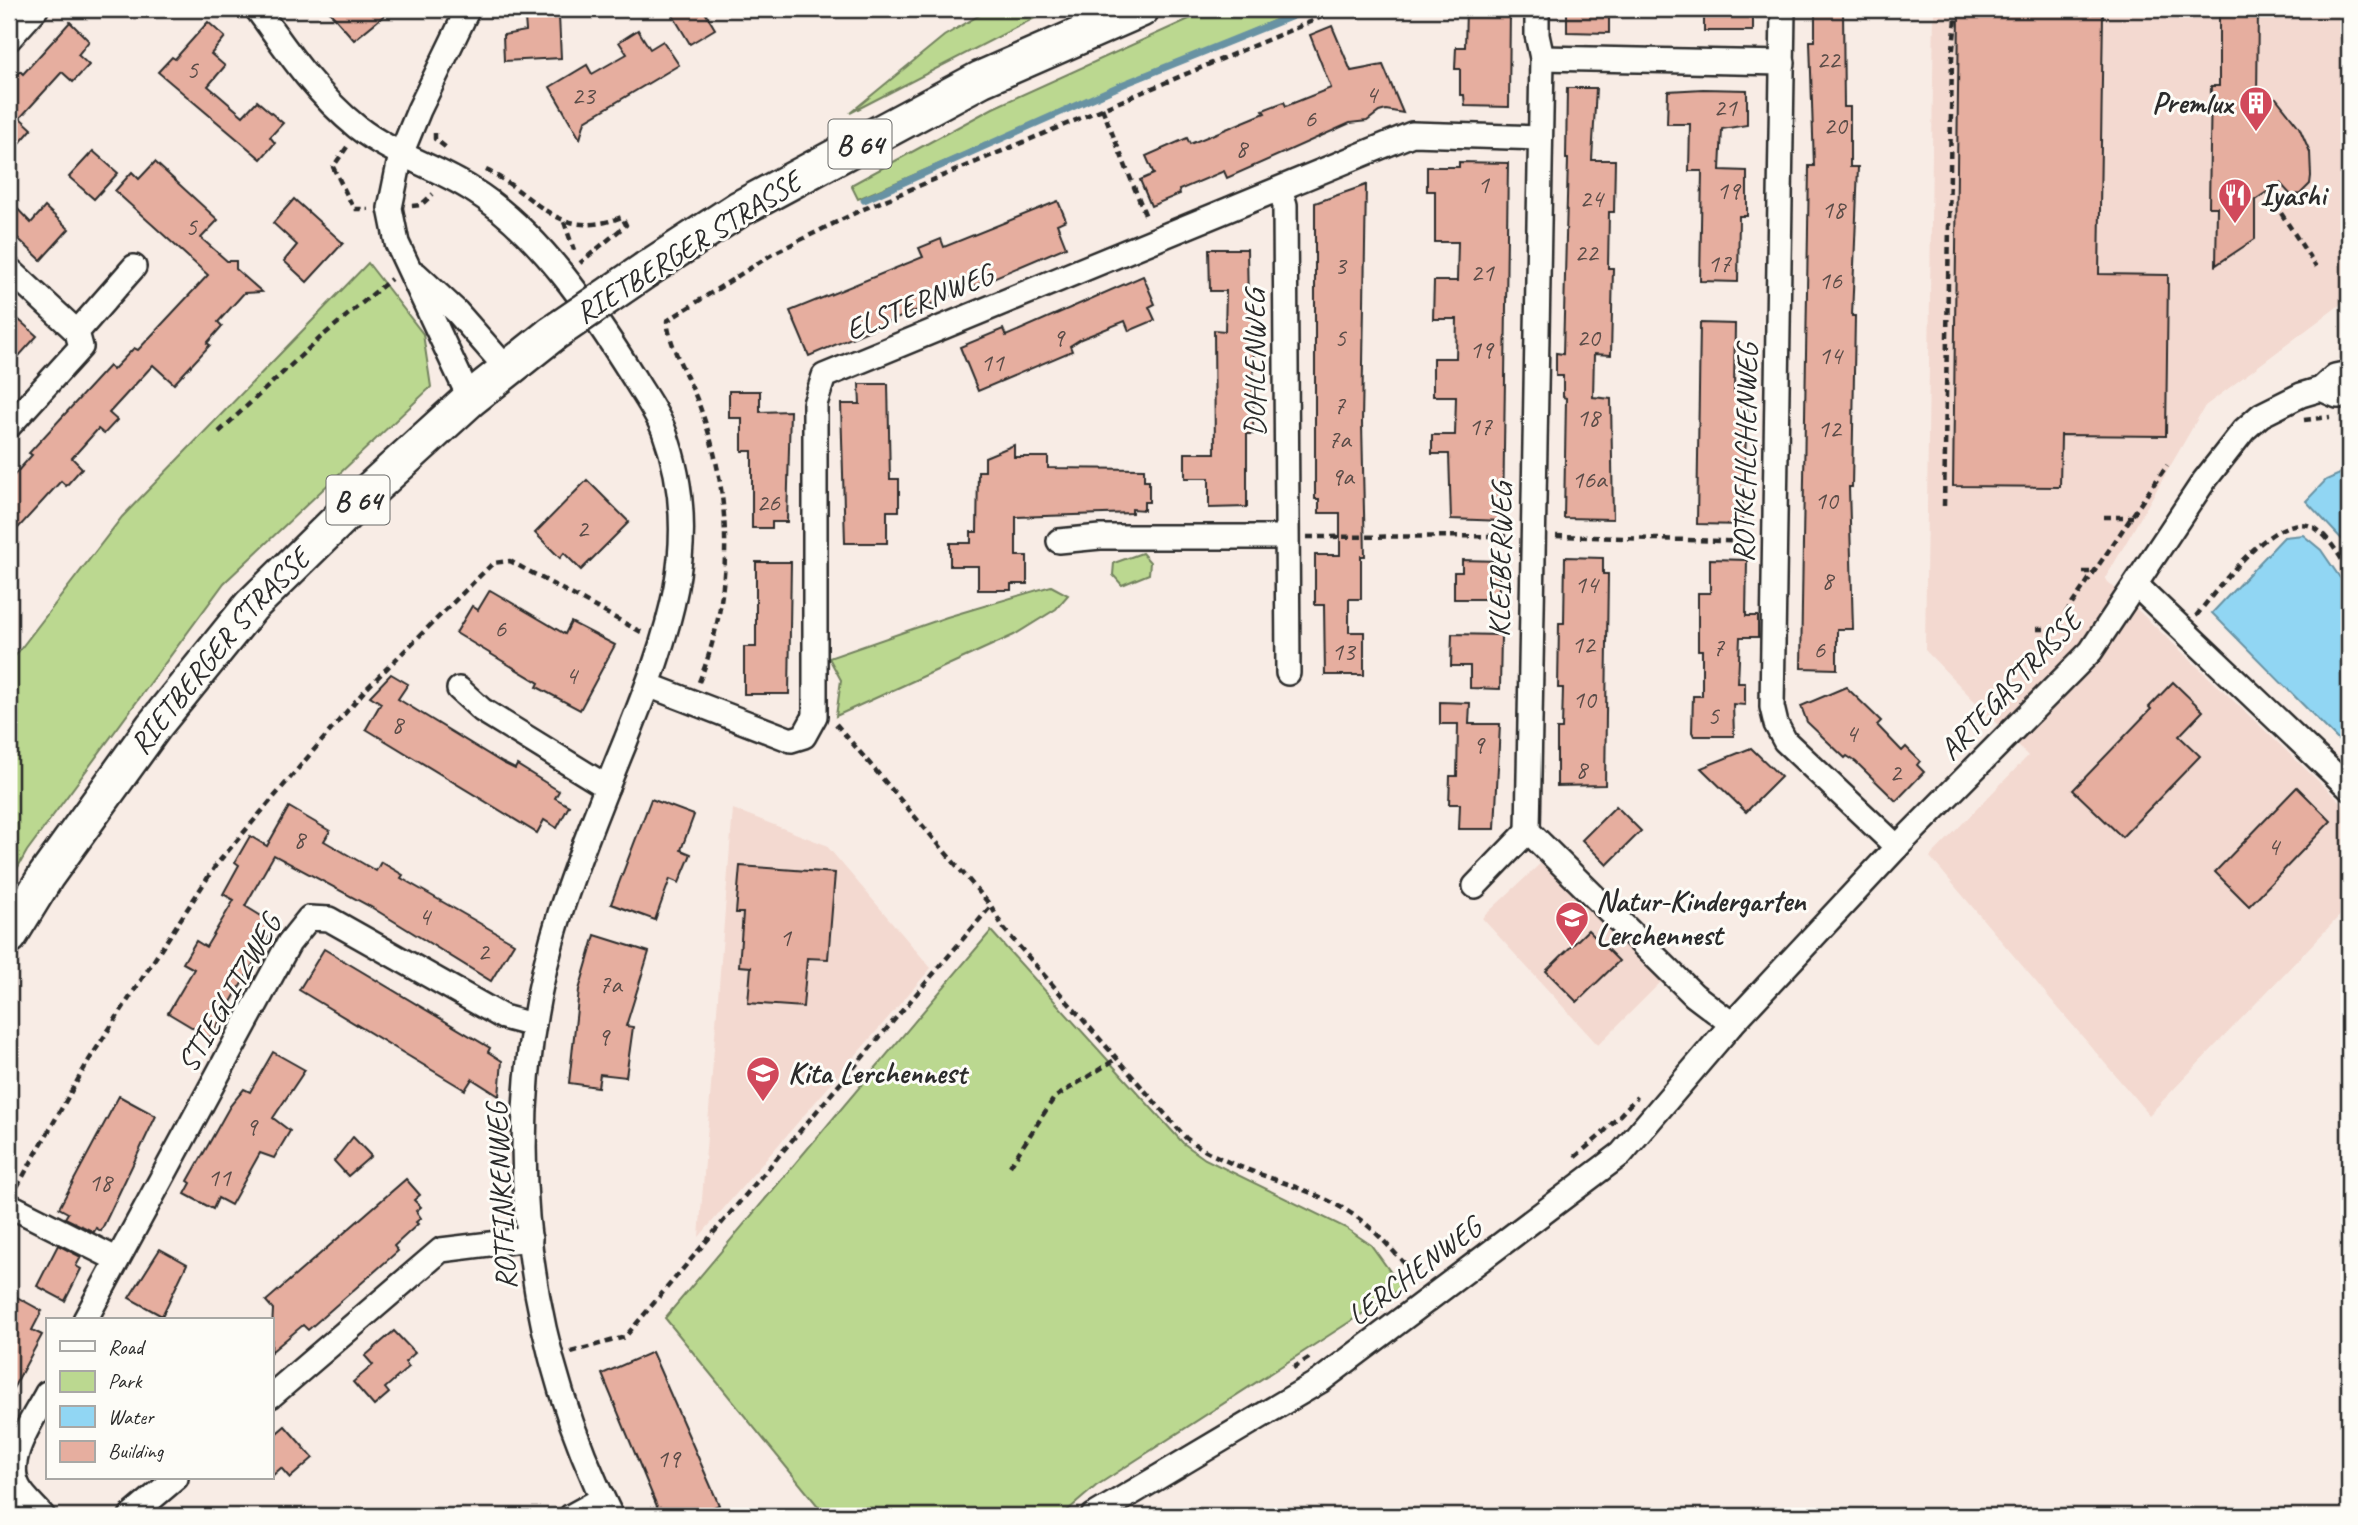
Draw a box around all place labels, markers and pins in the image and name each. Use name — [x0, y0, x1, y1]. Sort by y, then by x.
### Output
place label: Premlux — [2152, 84, 2235, 122]
building icon: Premlux — [2237, 84, 2275, 133]
restaurant icon: Iyashi — [2216, 176, 2254, 225]
place label: Iyashi — [2260, 176, 2330, 214]
place label: Natur-Kindergarten Lerchennest — [1596, 882, 1807, 954]
school or university icon: Natur-Kindergarten Lerchennest — [1553, 899, 1591, 948]
school or university icon: Kita Lerchennest — [744, 1054, 782, 1103]
place label: Kita Lerchennest — [788, 1054, 969, 1092]

